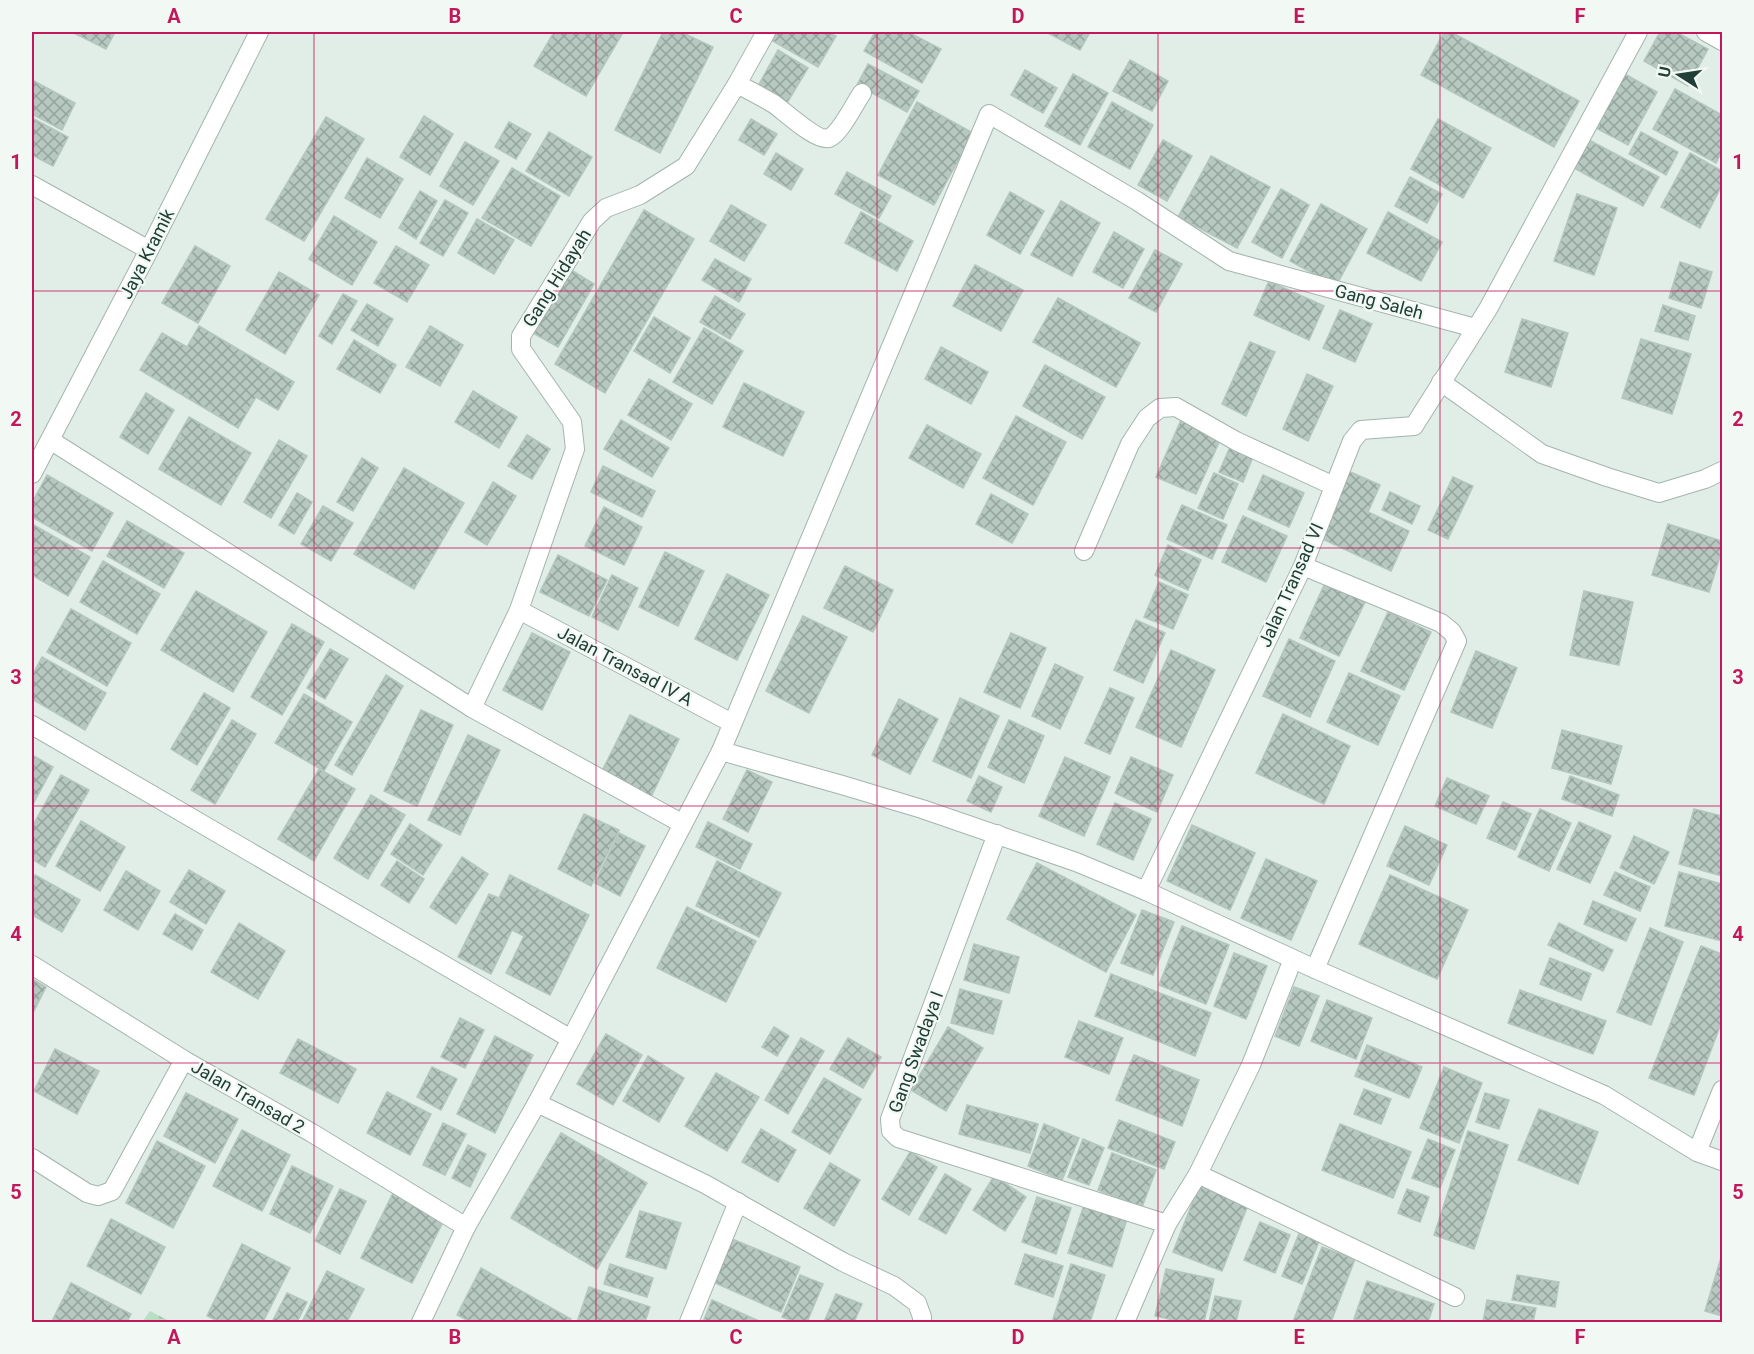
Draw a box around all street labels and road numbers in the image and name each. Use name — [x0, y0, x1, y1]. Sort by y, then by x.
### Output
street label: Jaya Kramik — [115, 204, 179, 302]
street label: Gang Hidayah — [518, 225, 595, 331]
street label: Gang Saleh — [1333, 280, 1426, 323]
street label: Jalan Transad VI — [1254, 520, 1327, 650]
street label: Jalan Transad IV A — [554, 621, 697, 710]
street label: Gang Swadaya I — [884, 988, 947, 1116]
street label: Jalan Transad 2 — [188, 1056, 309, 1137]

